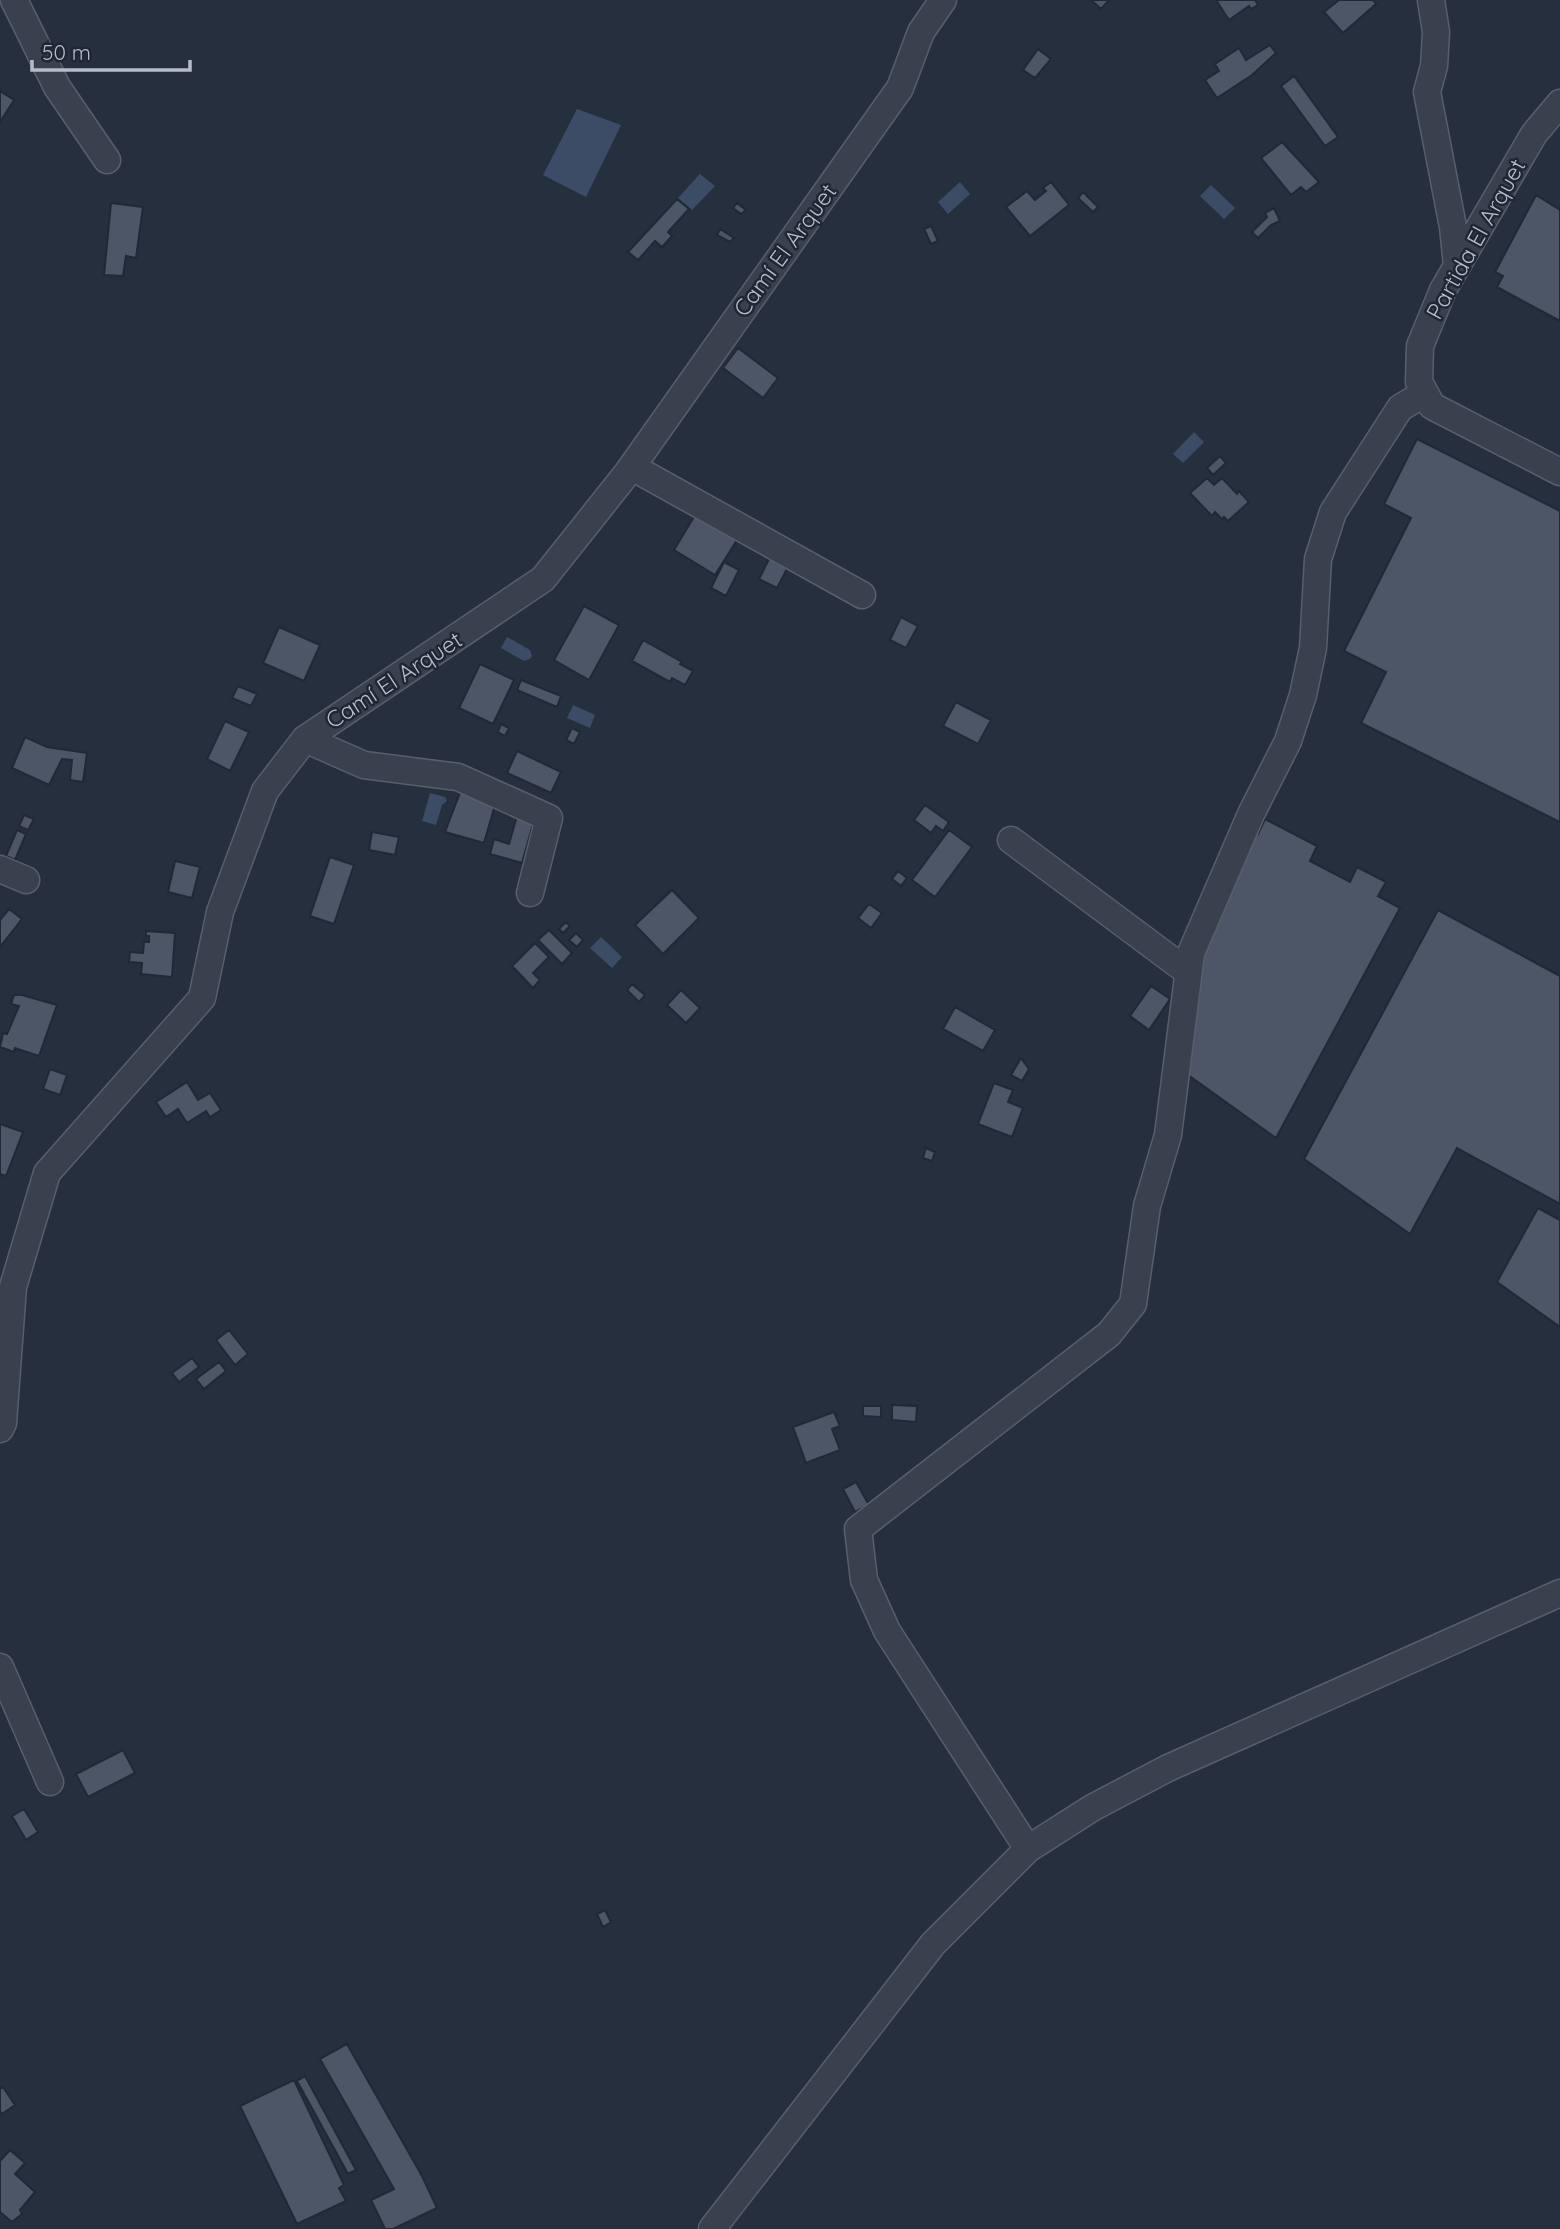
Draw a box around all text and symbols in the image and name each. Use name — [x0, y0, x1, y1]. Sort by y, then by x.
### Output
scale bar — [32, 28, 189, 72]
text: 50 m — [42, 39, 91, 65]
street label: Partida El Arquet — [1420, 153, 1532, 324]
street label: Camí El Arquet — [727, 178, 843, 322]
street label: Camí El Arquet — [320, 625, 468, 734]

